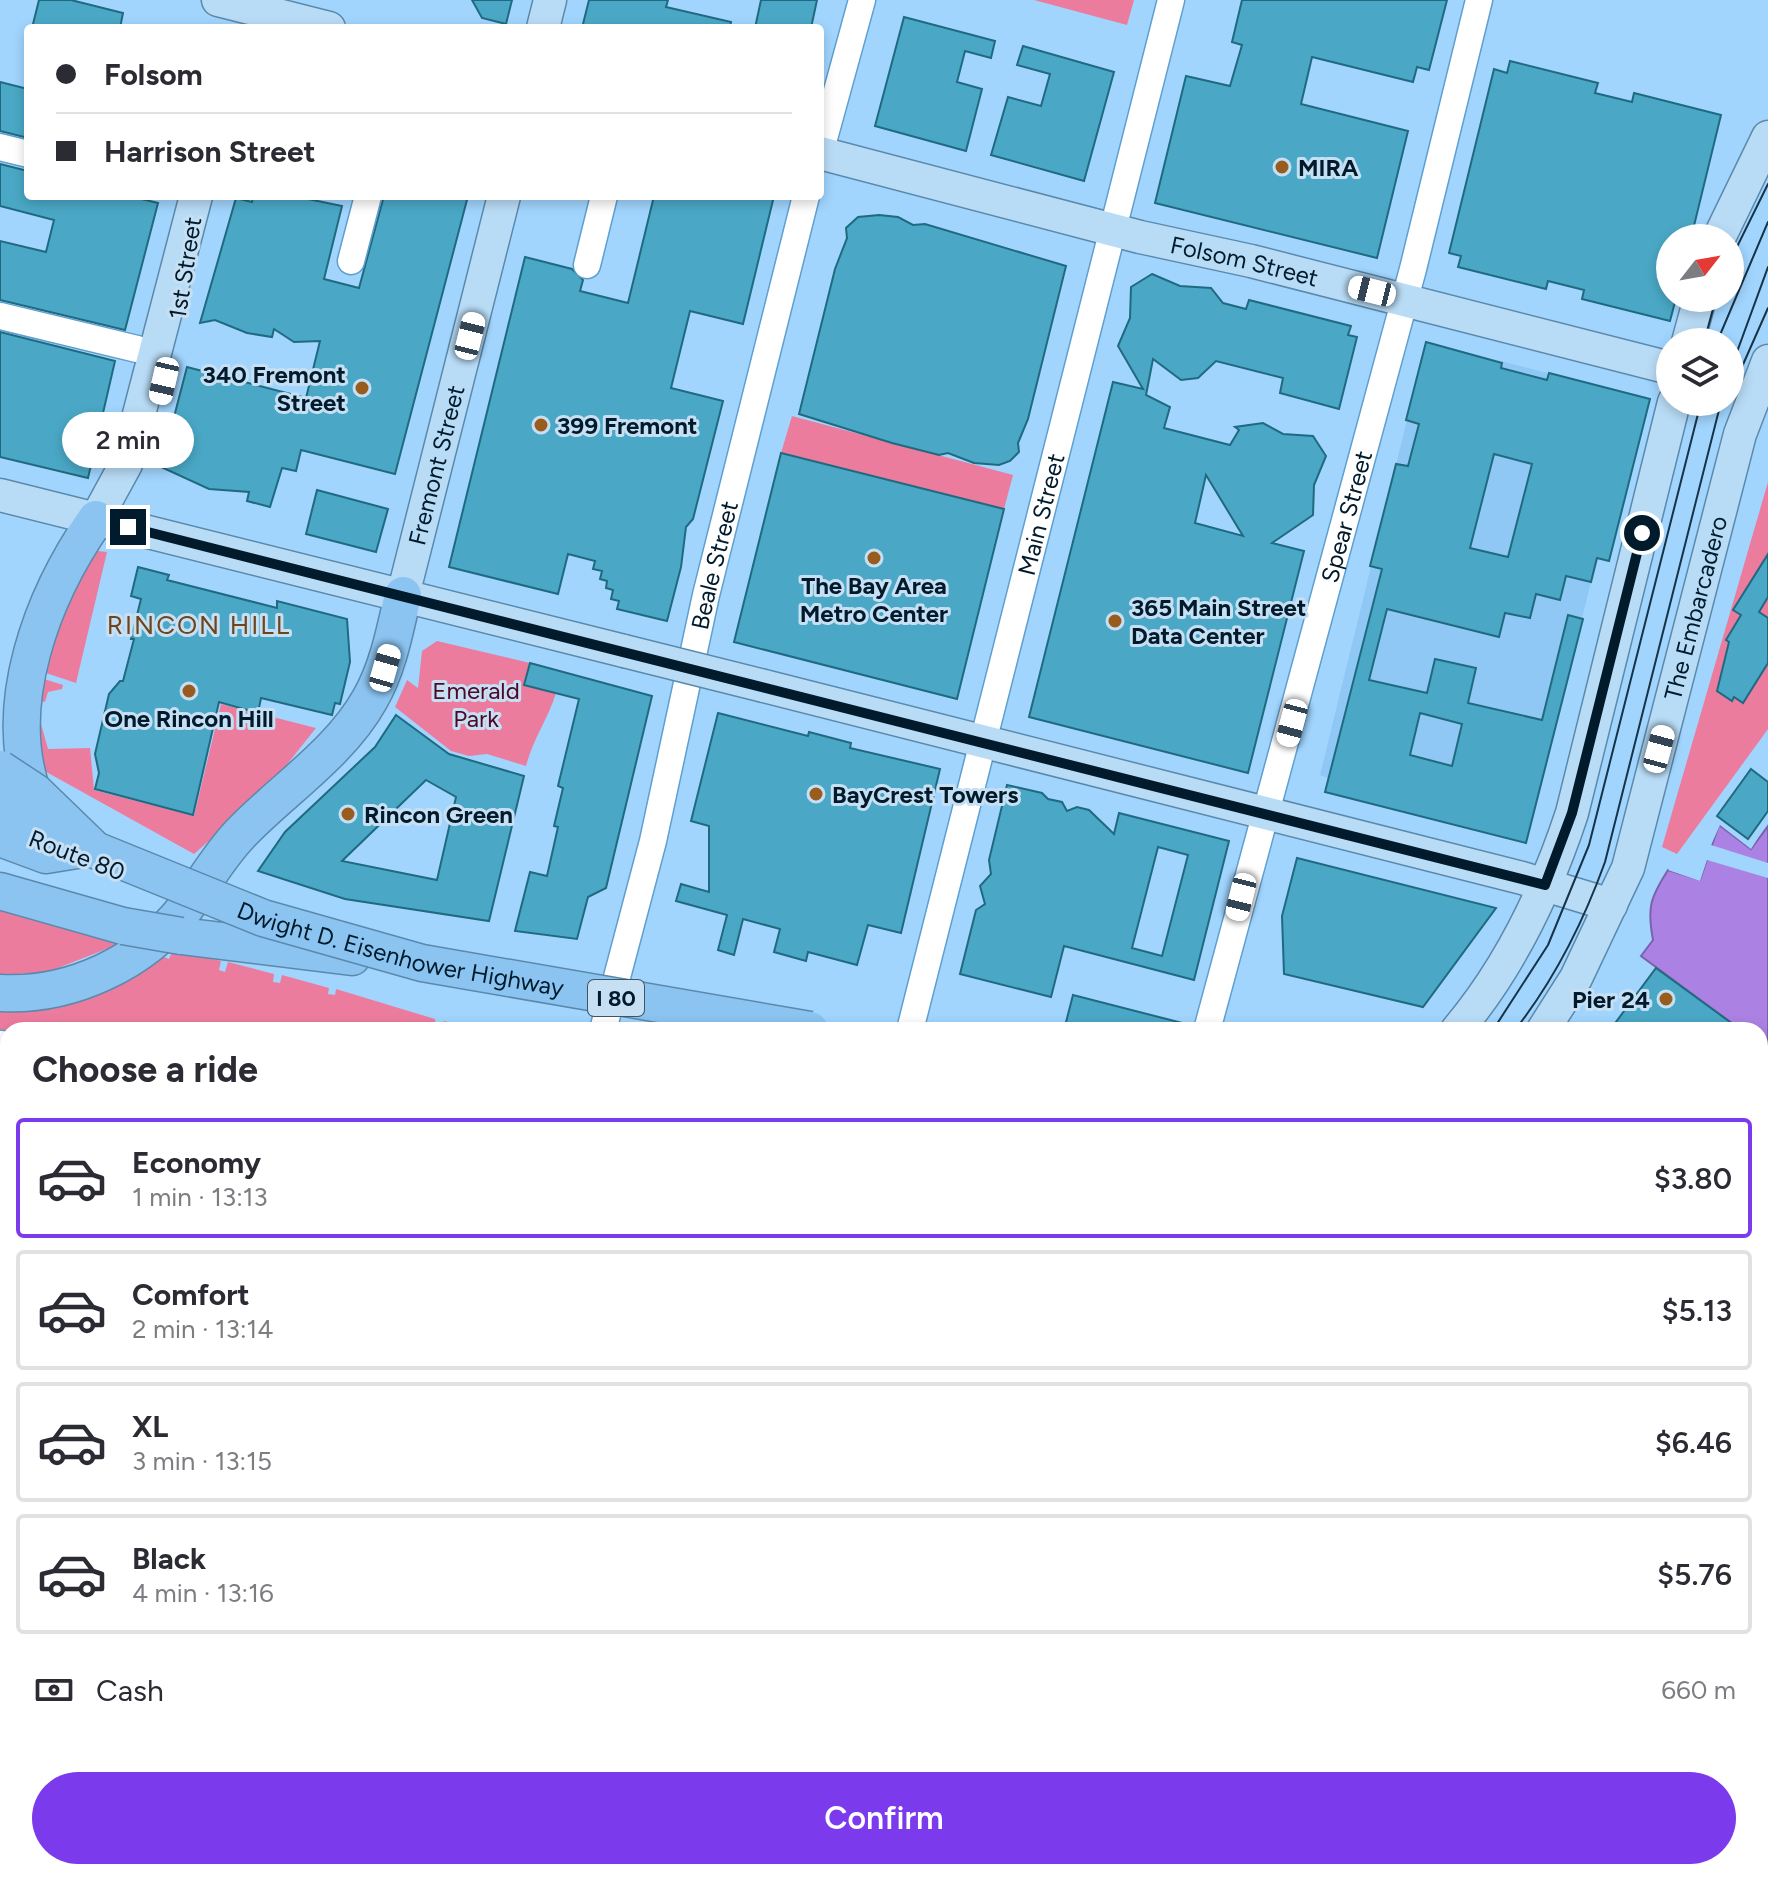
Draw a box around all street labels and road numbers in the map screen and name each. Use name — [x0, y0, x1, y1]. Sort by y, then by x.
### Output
street label: 1st Street — [163, 215, 207, 321]
street label: Folsom Street — [1168, 230, 1321, 292]
street label: Fremont Street — [402, 382, 470, 548]
street label: Spear Street — [1314, 447, 1378, 586]
street label: Main Street — [1011, 450, 1070, 578]
street label: Beale Street — [684, 498, 744, 632]
street label: The Embarcadero — [1657, 513, 1733, 703]
street label: Route 80 — [25, 823, 129, 887]
street label: Dwight D. Eisenhower Highway — [233, 895, 567, 1002]
road number: I 80 — [588, 980, 644, 1016]

